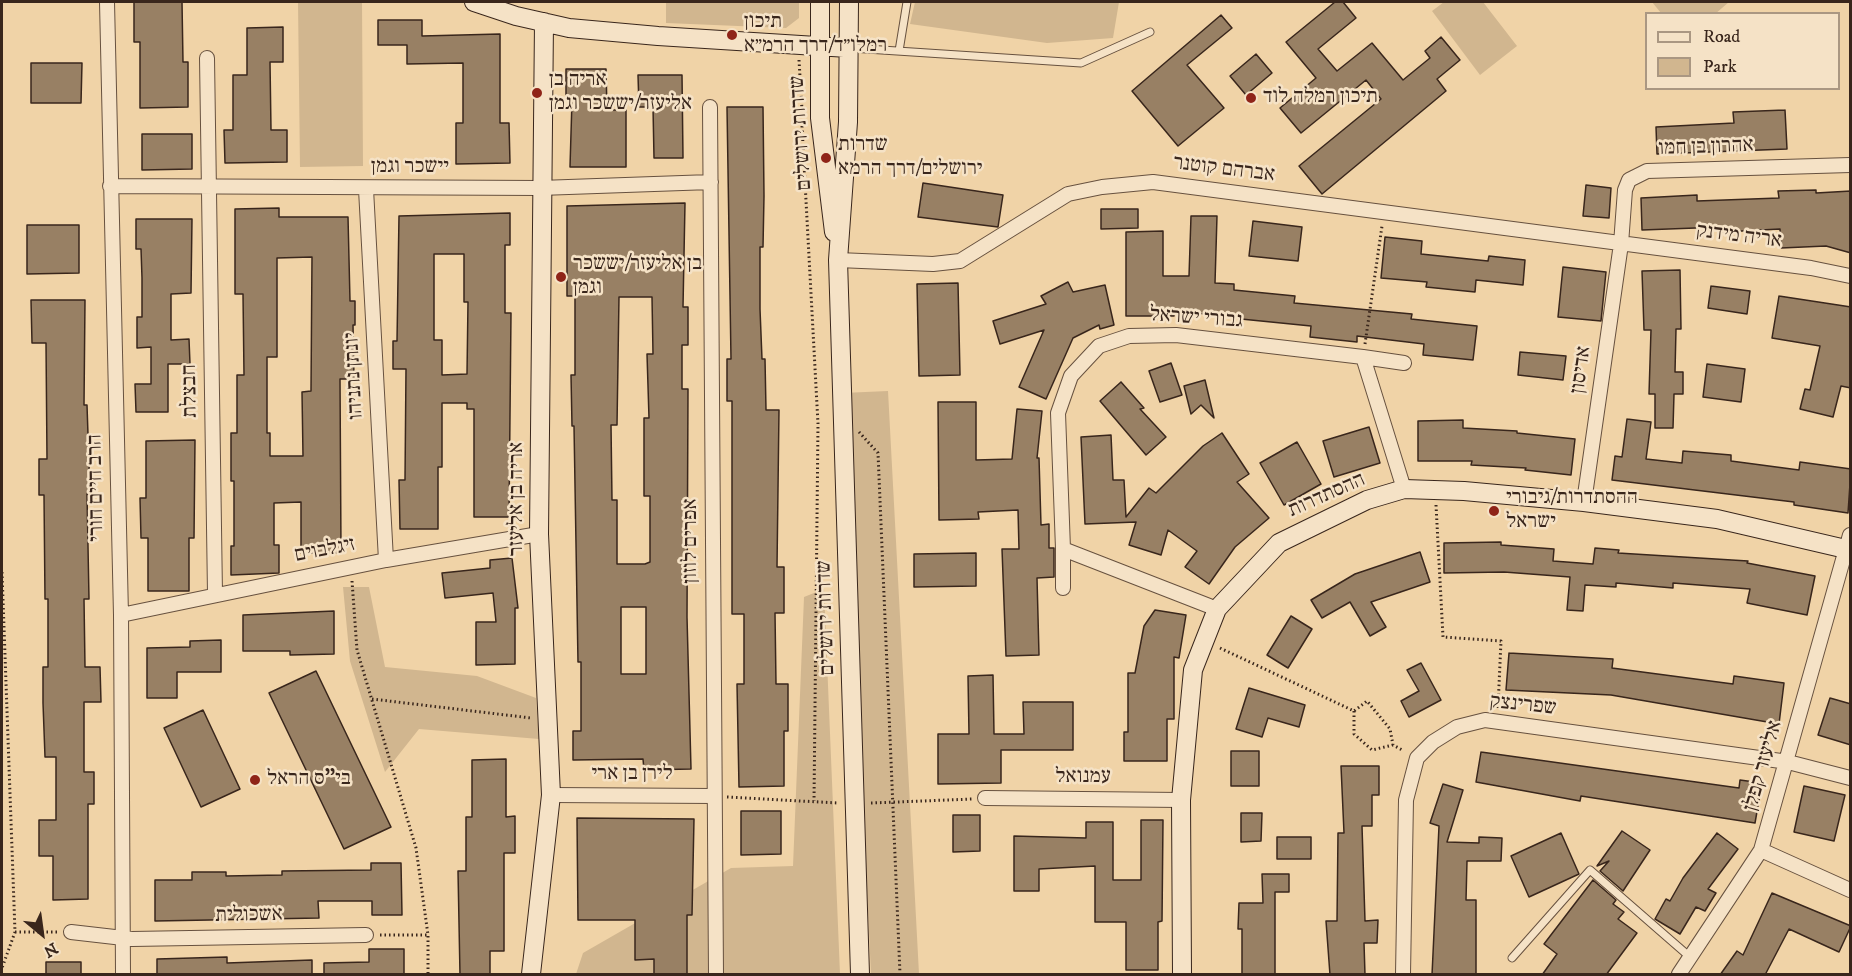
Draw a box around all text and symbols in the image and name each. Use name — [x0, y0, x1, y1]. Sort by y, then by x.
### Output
place label: תיכון רמלו״ד/דרך הרמ״א — [744, 10, 887, 60]
legend — [1645, 12, 1840, 90]
text: Road — [1703, 26, 1740, 48]
marker: תיכון רמלו״ד/דרך הרמ״א — [725, 28, 739, 42]
text: Park — [1703, 56, 1737, 78]
place label: אריה בן אליעזר/יששכר וגמן — [549, 68, 692, 118]
street label: שדרות ירושלים — [785, 75, 819, 191]
place label: תיכון רמלה לוד — [1263, 85, 1378, 111]
marker: אריה בן אליעזר/יששכר וגמן — [530, 86, 544, 100]
marker: תיכון רמלה לוד — [1244, 91, 1258, 105]
place label: שדרות ירושלים/דרך הרמא — [838, 133, 982, 183]
street label: אהרון בן חמו — [1658, 134, 1754, 162]
marker: שדרות ירושלים/דרך הרמא — [819, 151, 833, 165]
street label: אברהם קוטנר — [1172, 151, 1276, 189]
street label: יישכר וגמן — [371, 155, 449, 181]
street label: אריה מידנק — [1695, 219, 1783, 255]
place label: בן אליעזר/יששכר וגמן — [573, 252, 702, 302]
marker: בן אליעזר/יששכר וגמן — [554, 270, 568, 284]
street label: גבורי ישראל — [1149, 303, 1243, 335]
street label: יונתן נתניהו — [340, 332, 370, 420]
street label: אדיסון — [1566, 345, 1598, 395]
street label: חבצלת — [178, 364, 204, 418]
street label: הרב חיים חורי — [83, 434, 111, 542]
street label: אריה בן אליעזר — [505, 442, 531, 556]
street label: ההסתדרות — [1285, 468, 1369, 524]
place label: ההסתדרות/גיבורי ישראל — [1506, 486, 1638, 536]
street label: אפרים לוזון — [679, 498, 705, 584]
marker: ההסתדרות/גיבורי ישראל — [1487, 504, 1501, 518]
street label: זיגלבוים — [293, 533, 357, 569]
street label: שדרות ירושלים — [812, 560, 842, 676]
street label: שפרינצק — [1488, 690, 1558, 722]
street label: אליעזר קפלן — [1739, 718, 1789, 814]
street label: לירן בן ארי — [591, 762, 673, 788]
street label: עמנואל — [1055, 765, 1111, 791]
place label: בי"ס הראל — [267, 767, 351, 793]
marker: בי"ס הראל — [248, 773, 262, 787]
street label: אשכולית — [215, 903, 283, 929]
north arrow — [12, 904, 72, 964]
text: N — [40, 938, 61, 962]

